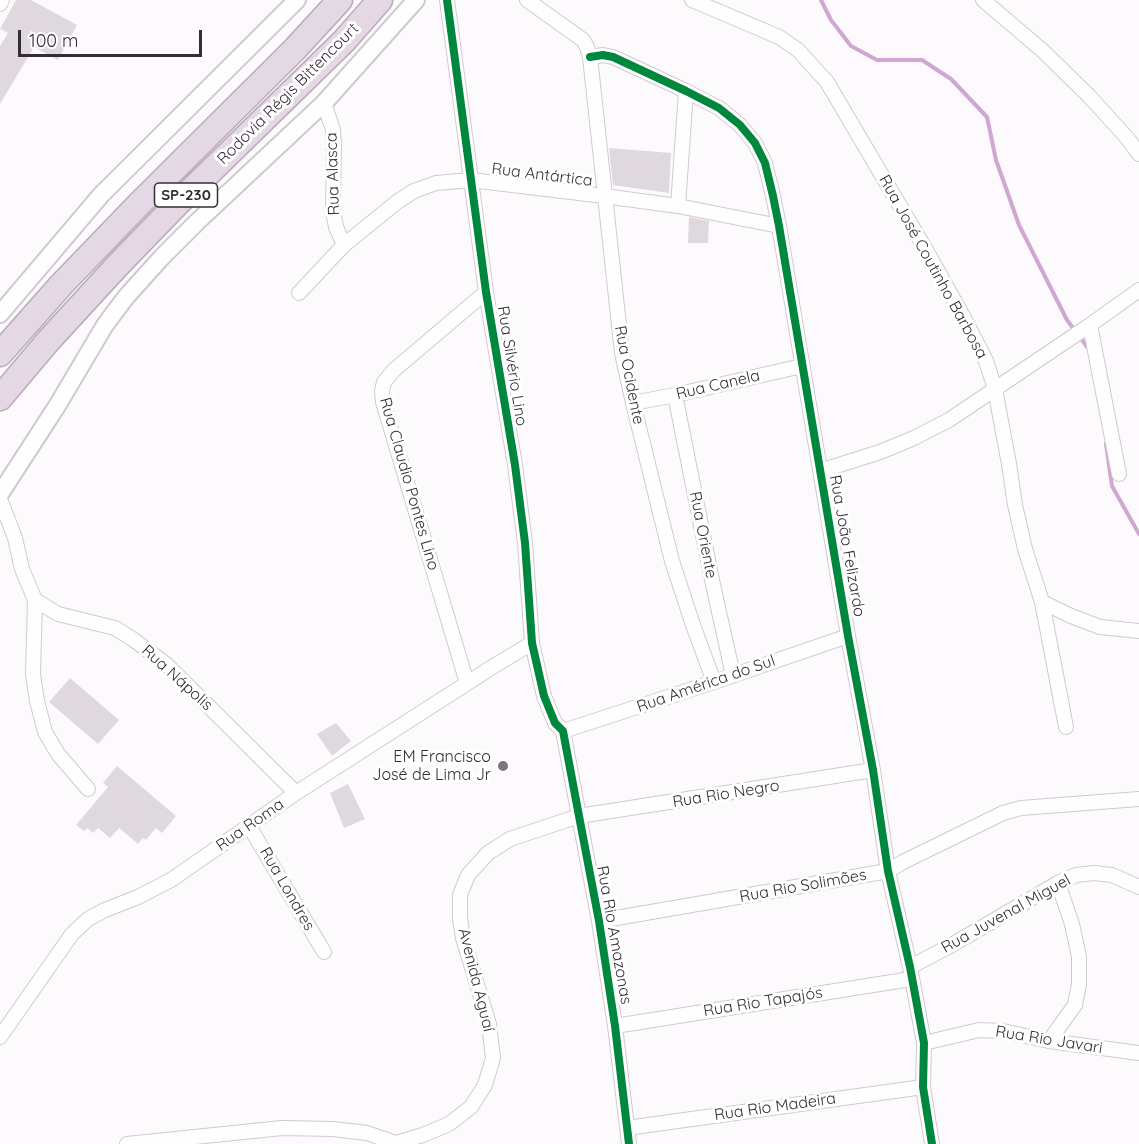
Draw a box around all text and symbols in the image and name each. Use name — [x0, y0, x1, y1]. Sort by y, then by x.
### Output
scale bar — [21, 18, 206, 56]
street label: Rodovia Régis Bittencourt — [213, 19, 363, 169]
text: 100 m — [29, 29, 78, 52]
street label: Rua Alasca — [322, 132, 344, 216]
street label: Rua Antártica — [490, 159, 594, 191]
street label: Rua José Coutinho Barbosa — [874, 172, 992, 362]
road number: SP-230 — [154, 183, 218, 207]
street label: Rua Silvério Lino — [493, 305, 531, 427]
street label: Rua Ocidente — [610, 324, 648, 426]
street label: Rua Canela — [674, 366, 762, 404]
street label: Rua Claudio Pontes Lino — [375, 395, 443, 573]
street label: Rua João Felizardo — [825, 474, 869, 618]
street label: Rua Oriente — [685, 490, 721, 580]
street label: Rua Nápolis — [137, 641, 217, 715]
street label: Rua América do Sul — [634, 651, 778, 717]
place label: EM Francisco José de Lima Jr — [372, 747, 491, 785]
marker: EM Francisco José de Lima Jr — [496, 759, 510, 773]
street label: Rua Rio Negro — [671, 776, 781, 812]
street label: Rua Roma — [212, 795, 288, 855]
street label: Rua Londres — [255, 844, 319, 934]
street label: Rua Rio Amazonas — [592, 864, 636, 1006]
street label: Rua Rio Solimões — [738, 865, 868, 907]
street label: Rua Juvenal Miguel — [938, 871, 1074, 957]
street label: Avenida Aguaí — [454, 926, 498, 1034]
street label: Rua Rio Tapajós — [702, 983, 824, 1021]
street label: Rua Rio Javari — [994, 1022, 1104, 1058]
street label: Rua Rio Madeira — [713, 1089, 837, 1125]

